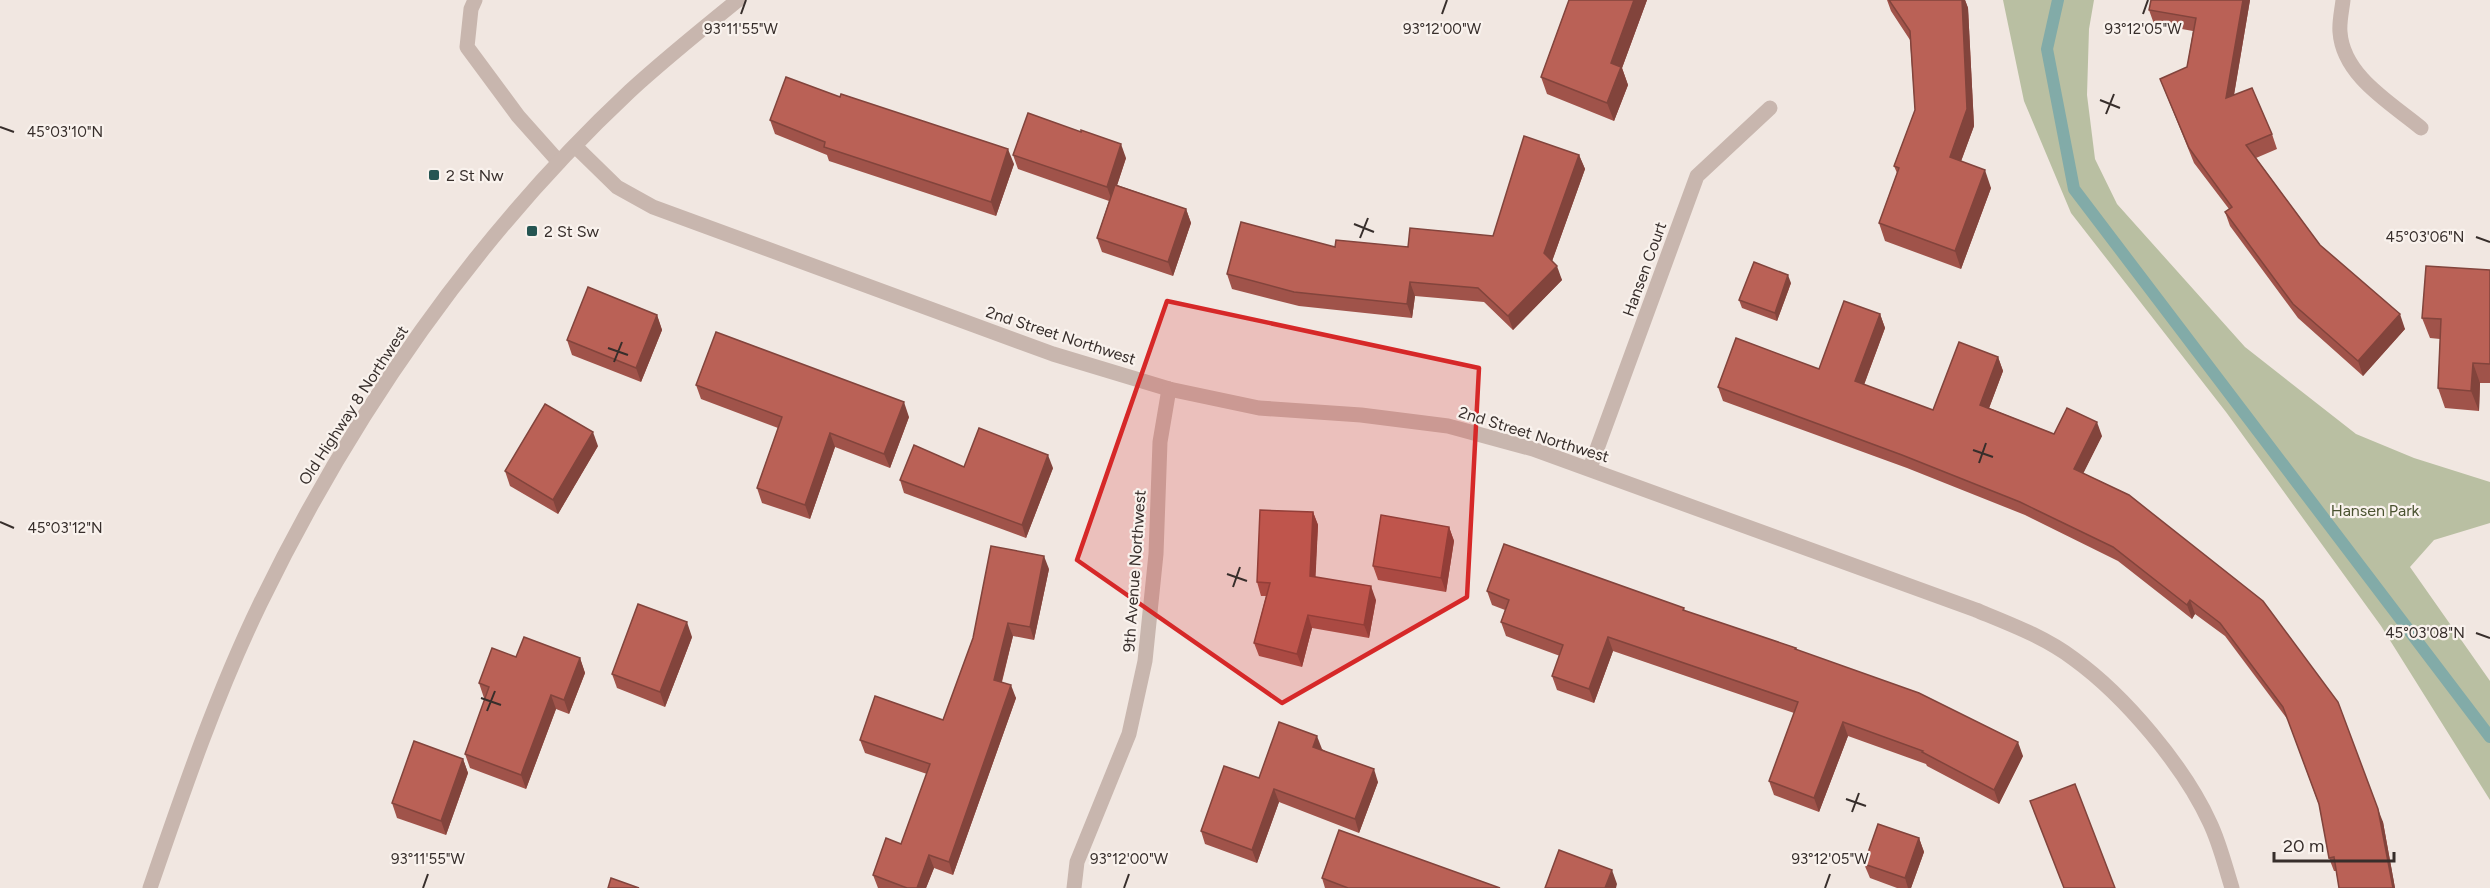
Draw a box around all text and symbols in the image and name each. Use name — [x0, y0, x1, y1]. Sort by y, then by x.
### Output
text: 93°11'55"W — [704, 20, 779, 38]
text: 93°12'00"W — [1403, 20, 1482, 38]
text: 93°12'05"W — [2104, 20, 2182, 38]
text: 45°03'10"N — [27, 123, 103, 141]
place label: 2 St Nw — [446, 166, 504, 185]
marker: 2 St Nw — [427, 168, 441, 182]
street label: Hansen Court — [1619, 219, 1670, 319]
place label: 2 St Sw — [544, 222, 600, 241]
marker: 2 St Sw — [525, 224, 539, 238]
text: 45°03'06"N — [2386, 228, 2464, 246]
street label: 2nd Street Northwest — [983, 302, 1138, 369]
street label: Old Highway 8 Northwest — [295, 322, 412, 489]
street label: 2nd Street Northwest — [1456, 403, 1611, 466]
street label: 9th Avenue Northwest — [1119, 489, 1150, 653]
park label: Hansen Park — [2331, 501, 2420, 520]
text: 45°03'12"N — [27, 519, 103, 537]
text: 45°03'08"N — [2385, 624, 2465, 642]
scale bar — [2274, 825, 2394, 863]
text: 20 m — [2283, 835, 2324, 857]
text: 93°11'55"W — [391, 850, 466, 868]
text: 93°12'00"W — [1090, 850, 1169, 868]
text: 93°12'05"W — [1791, 850, 1869, 868]

